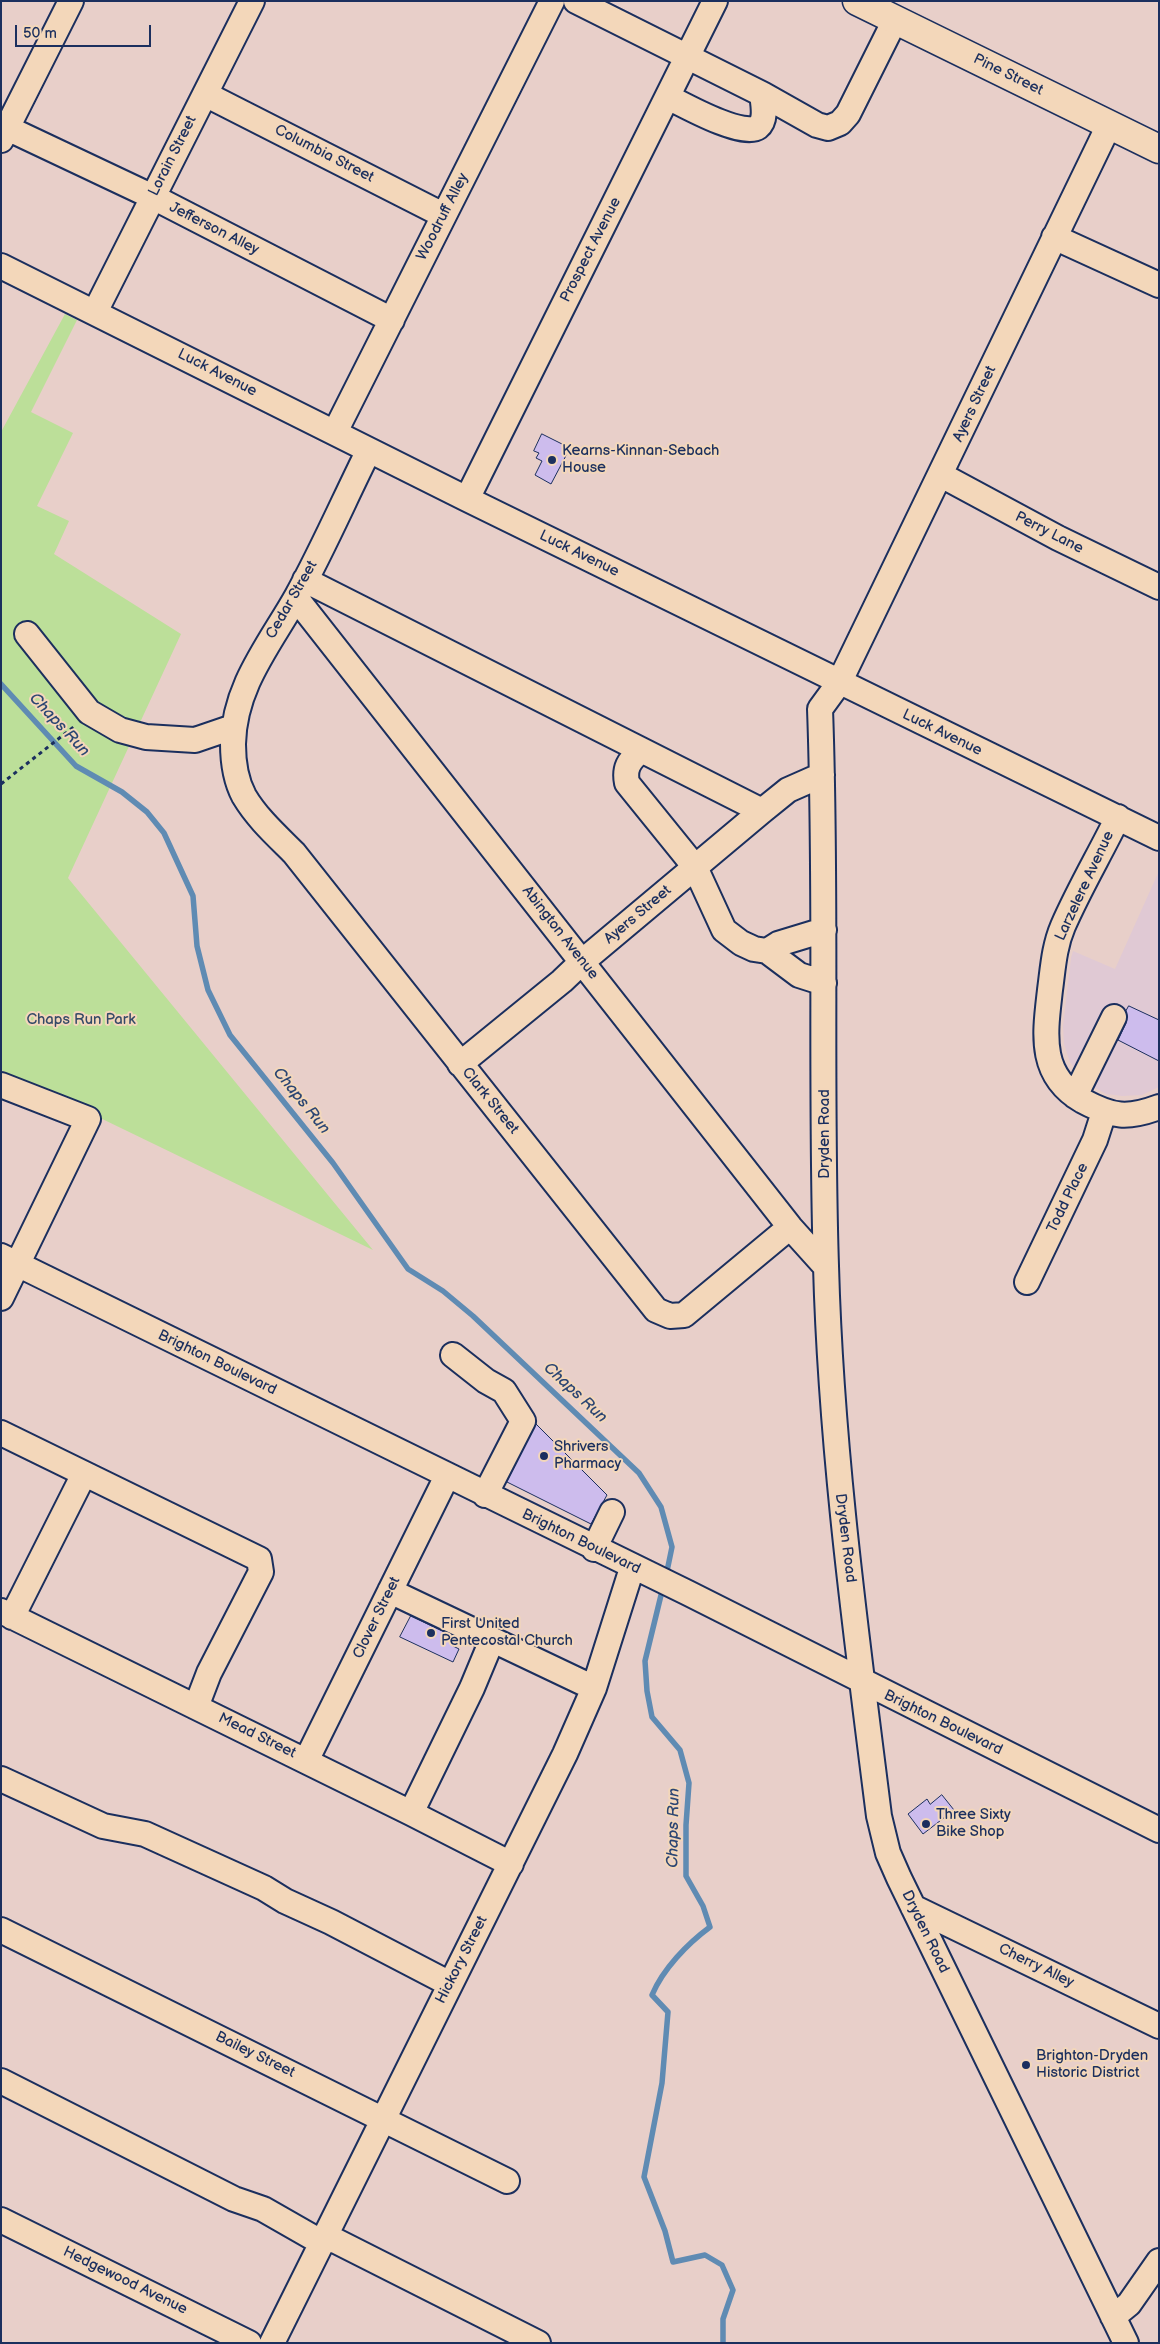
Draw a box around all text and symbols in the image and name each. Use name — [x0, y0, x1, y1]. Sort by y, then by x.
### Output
scale bar — [18, 15, 154, 47]
text: 50 m — [23, 24, 57, 43]
street label: Pine Street — [970, 50, 1046, 100]
street label: Lorain Street — [145, 113, 201, 199]
street label: Columbia Street — [271, 121, 377, 187]
street label: Woodruff Alley — [413, 170, 473, 264]
street label: Prospect Avenue — [557, 195, 625, 305]
street label: Jefferson Alley — [166, 199, 262, 259]
street label: Luck Avenue — [174, 345, 260, 401]
street label: Ayers Street — [950, 363, 1000, 445]
place label: Kearns-Kinnan-Sebach House — [562, 442, 719, 477]
marker: Kearns-Kinnan-Sebach House — [546, 454, 558, 466]
street label: Perry Lane — [1012, 508, 1086, 558]
street label: Luck Avenue — [536, 527, 622, 581]
street label: Cedar Street — [262, 558, 322, 642]
water label: Chaps Run — [25, 689, 93, 761]
street label: Luck Avenue — [899, 706, 985, 760]
street label: Larzelere Avenue — [1052, 828, 1118, 944]
street label: Ayers Street — [601, 882, 675, 948]
street label: Abington Avenue — [518, 883, 602, 983]
park label: Chaps Run Park — [26, 1011, 136, 1029]
water label: Chaps Run — [268, 1064, 334, 1138]
street label: Clark Street — [458, 1064, 522, 1138]
street label: Dryden Road — [816, 1089, 834, 1179]
street label: Todd Place — [1043, 1160, 1093, 1236]
street label: Brighton Boulevard — [155, 1326, 279, 1400]
water label: Chaps Run — [539, 1359, 611, 1427]
place label: Shrivers Pharmacy — [554, 1438, 621, 1473]
marker: Shrivers Pharmacy — [538, 1450, 550, 1462]
street label: Dryden Road — [831, 1492, 859, 1584]
street label: Brighton Boulevard — [519, 1505, 643, 1579]
street label: Clover Street — [349, 1574, 405, 1662]
place label: First United Pentecostal Church — [441, 1615, 573, 1650]
marker: First United Pentecostal Church — [425, 1627, 437, 1639]
street label: Brighton Boulevard — [881, 1686, 1005, 1760]
street label: Mead Street — [215, 1709, 299, 1763]
water label: Chaps Run — [664, 1788, 684, 1868]
place label: Three Sixty Bike Shop — [936, 1806, 1011, 1841]
marker: Three Sixty Bike Shop — [920, 1818, 932, 1830]
street label: Dryden Road — [897, 1888, 953, 1976]
street label: Hickory Street — [432, 1913, 492, 2007]
street label: Cherry Alley — [995, 1940, 1077, 1992]
street label: Bailey Street — [212, 2028, 298, 2082]
place label: Brighton-Dryden Historic District — [1036, 2047, 1148, 2082]
marker: Brighton-Dryden Historic District — [1020, 2059, 1032, 2071]
street label: Hedgewood Avenue — [60, 2243, 190, 2319]

